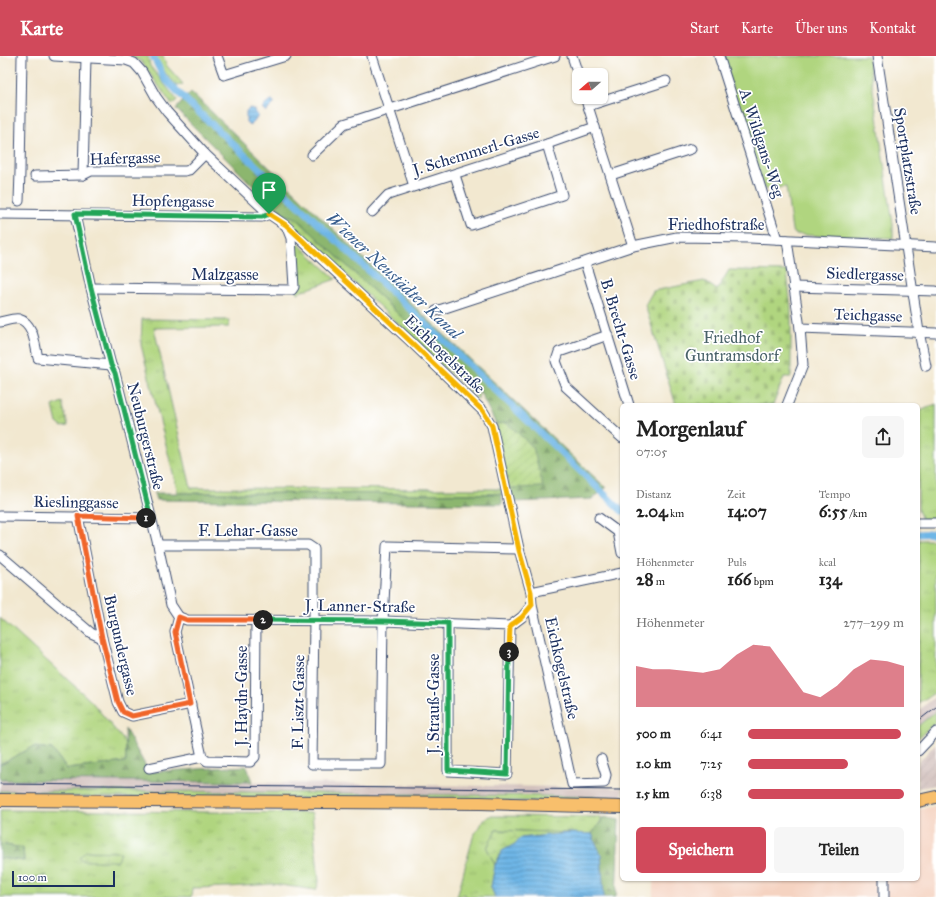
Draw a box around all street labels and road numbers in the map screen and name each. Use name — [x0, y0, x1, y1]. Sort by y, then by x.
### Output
street label: A. Wildgans-Weg — [734, 85, 789, 201]
street label: Sportplatzstraße — [890, 106, 926, 216]
street label: J. Schemmerl-Gasse — [408, 123, 542, 181]
street label: Hafergasse — [89, 147, 161, 170]
street label: Hopfengasse — [131, 191, 215, 212]
street label: Friedhofstraße — [668, 215, 765, 234]
street label: Siedlergasse — [826, 263, 905, 286]
street label: Malzgasse — [191, 265, 259, 285]
street label: B. Brecht-Gasse — [597, 276, 646, 382]
street label: Teichgasse — [833, 304, 903, 327]
street label: Eichkogelstraße — [400, 311, 489, 398]
street label: Neuburgerstraße — [122, 380, 169, 492]
street label: Rieslinggasse — [33, 492, 119, 513]
street label: F. Lehar-Gasse — [198, 521, 298, 540]
street label: Burgundergasse — [99, 593, 142, 698]
street label: J. Lanner-Straße — [303, 596, 416, 617]
street label: Eichkogelstraße — [540, 615, 583, 722]
street label: J. Haydn-Gasse — [232, 645, 252, 748]
street label: J. Strauß-Gasse — [424, 653, 444, 756]
street label: F. Liszt-Gasse — [288, 654, 308, 750]

